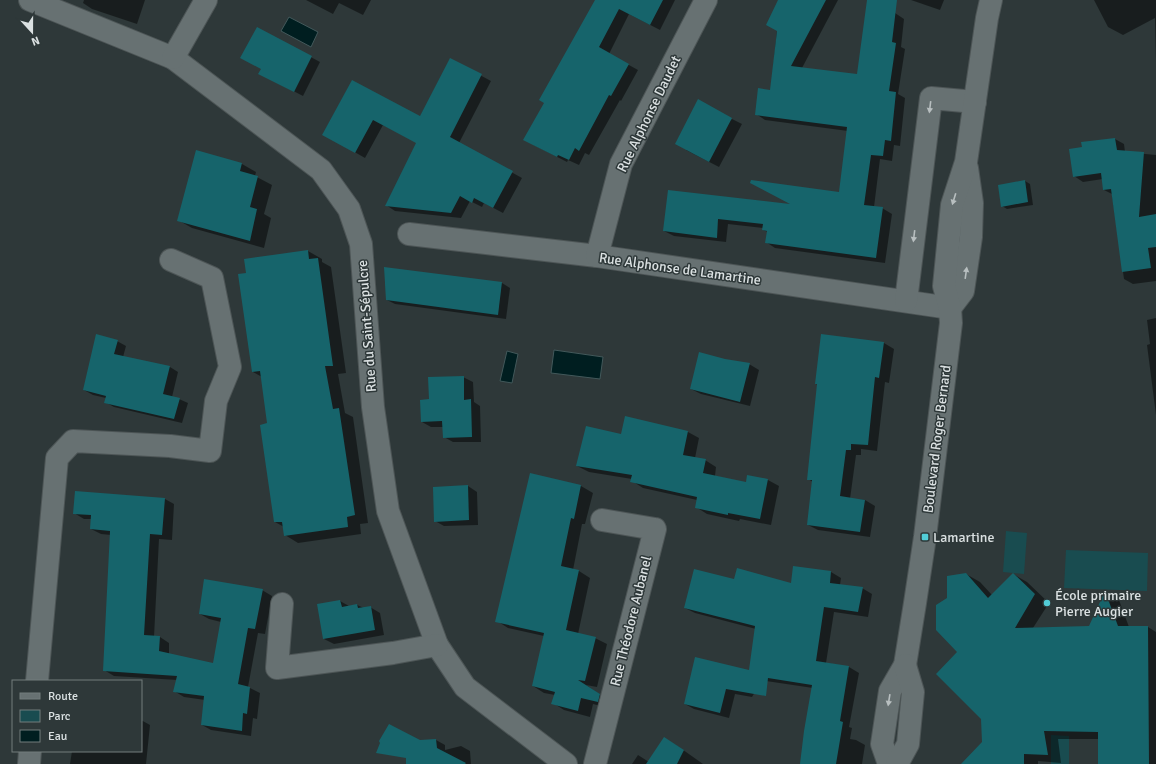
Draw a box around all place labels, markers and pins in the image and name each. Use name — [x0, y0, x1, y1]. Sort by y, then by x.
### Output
place label: Lamartine — [933, 529, 994, 546]
marker: Lamartine — [920, 532, 930, 542]
place label: École primaire Pierre Augier — [1055, 587, 1141, 620]
marker: École primaire Pierre Augier — [1042, 598, 1052, 608]

